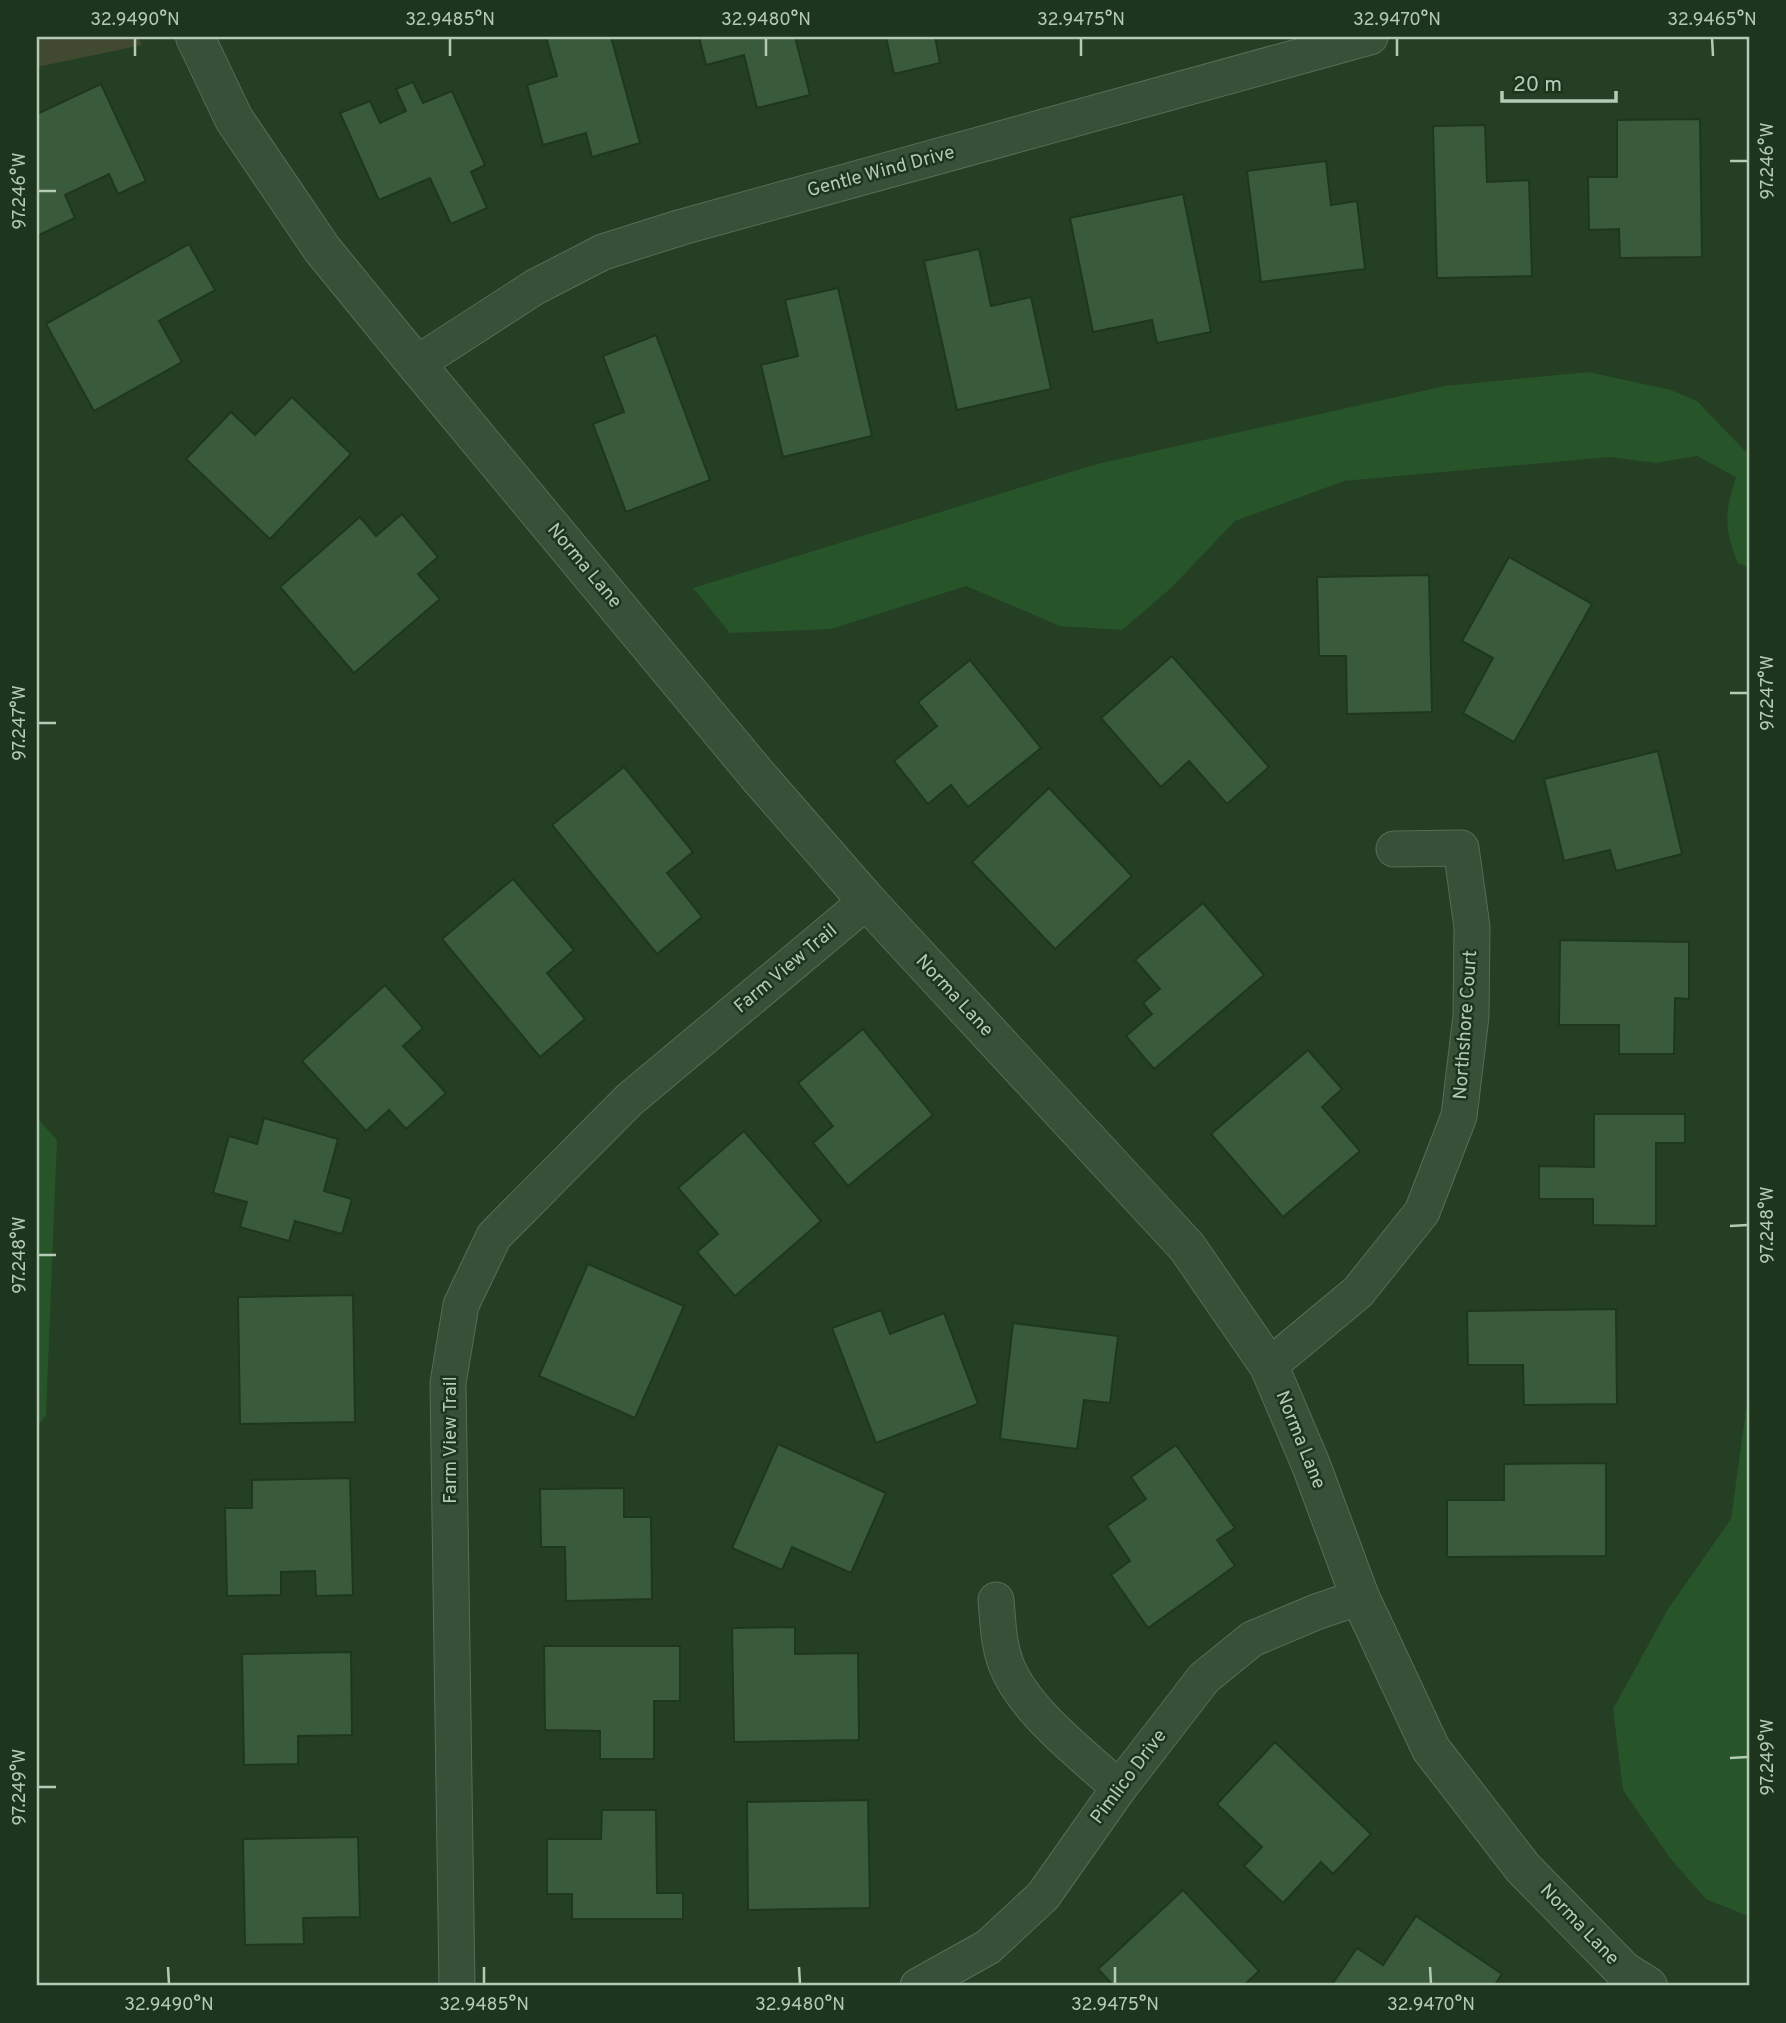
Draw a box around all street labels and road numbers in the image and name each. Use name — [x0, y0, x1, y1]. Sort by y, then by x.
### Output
street label: Gentle Wind Drive — [805, 141, 957, 203]
street label: Norma Lane — [541, 518, 627, 614]
street label: Farm View Trail — [730, 919, 842, 1019]
street label: Northshore Court — [1449, 949, 1483, 1101]
street label: Norma Lane — [910, 950, 998, 1042]
street label: Farm View Trail — [439, 1376, 463, 1504]
street label: Norma Lane — [1269, 1387, 1331, 1493]
street label: Pimlico Drive — [1086, 1725, 1172, 1829]
street label: Norma Lane — [1534, 1879, 1624, 1971]

